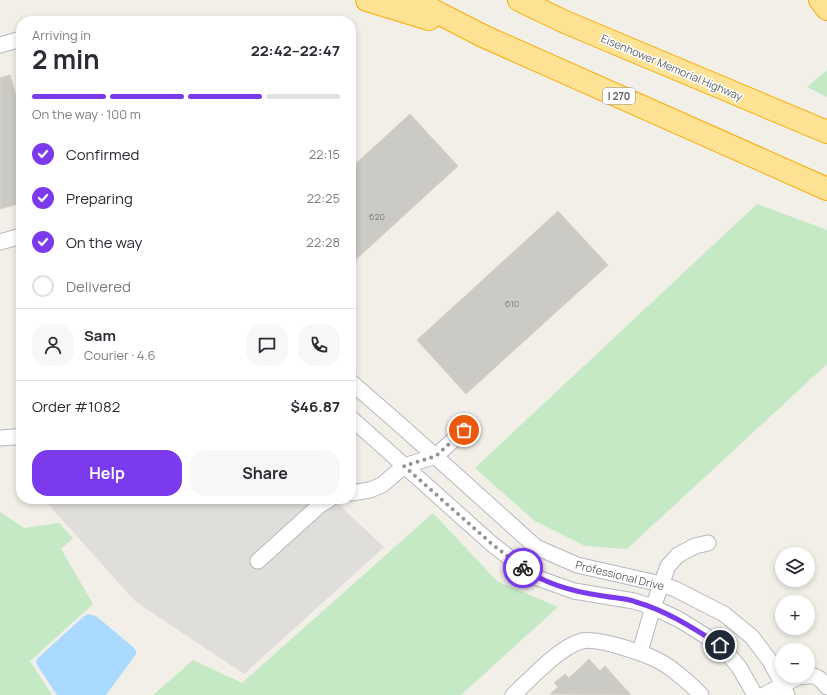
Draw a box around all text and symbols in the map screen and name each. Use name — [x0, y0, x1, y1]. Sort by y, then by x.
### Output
text: Arriving in — [32, 26, 91, 44]
street label: Eisenhower Memorial Highway — [599, 30, 745, 104]
text: 22:42–22:47 — [251, 40, 340, 61]
text: 2 min — [32, 41, 100, 77]
road number: I 270 — [603, 88, 635, 104]
text: On the way · 100 m — [32, 105, 141, 123]
icon: check — [32, 143, 54, 165]
text: Confirmed — [66, 144, 139, 165]
text: 22:15 — [309, 145, 340, 163]
icon: check — [32, 187, 54, 209]
text: Preparing — [66, 188, 133, 209]
text: 22:25 — [306, 189, 340, 207]
house number: 620 — [369, 210, 385, 223]
icon: check — [32, 231, 54, 253]
text: On the way — [66, 232, 142, 253]
text: 22:28 — [306, 233, 340, 251]
text: Delivered — [66, 276, 131, 297]
house number: 610 — [505, 297, 519, 310]
button: person — [32, 324, 74, 366]
button: chat — [246, 324, 288, 366]
button: phone — [298, 324, 340, 366]
text: Sam — [84, 325, 116, 346]
text: Courier · 4.6 — [84, 346, 156, 364]
text: Order #1082 — [32, 396, 120, 417]
text: $46.87 — [290, 396, 340, 417]
pin — [447, 413, 481, 447]
icon: bag — [453, 419, 475, 441]
button: Help — [32, 450, 182, 496]
button: Share — [190, 450, 340, 496]
map controls — [775, 547, 815, 683]
button: layers — [775, 547, 815, 587]
courier — [503, 548, 543, 588]
icon: bike — [512, 557, 534, 579]
street label: Professional Drive — [574, 557, 666, 593]
button: + — [775, 595, 815, 635]
pin — [703, 628, 737, 662]
icon: home — [709, 634, 731, 656]
button: − — [775, 643, 815, 683]

